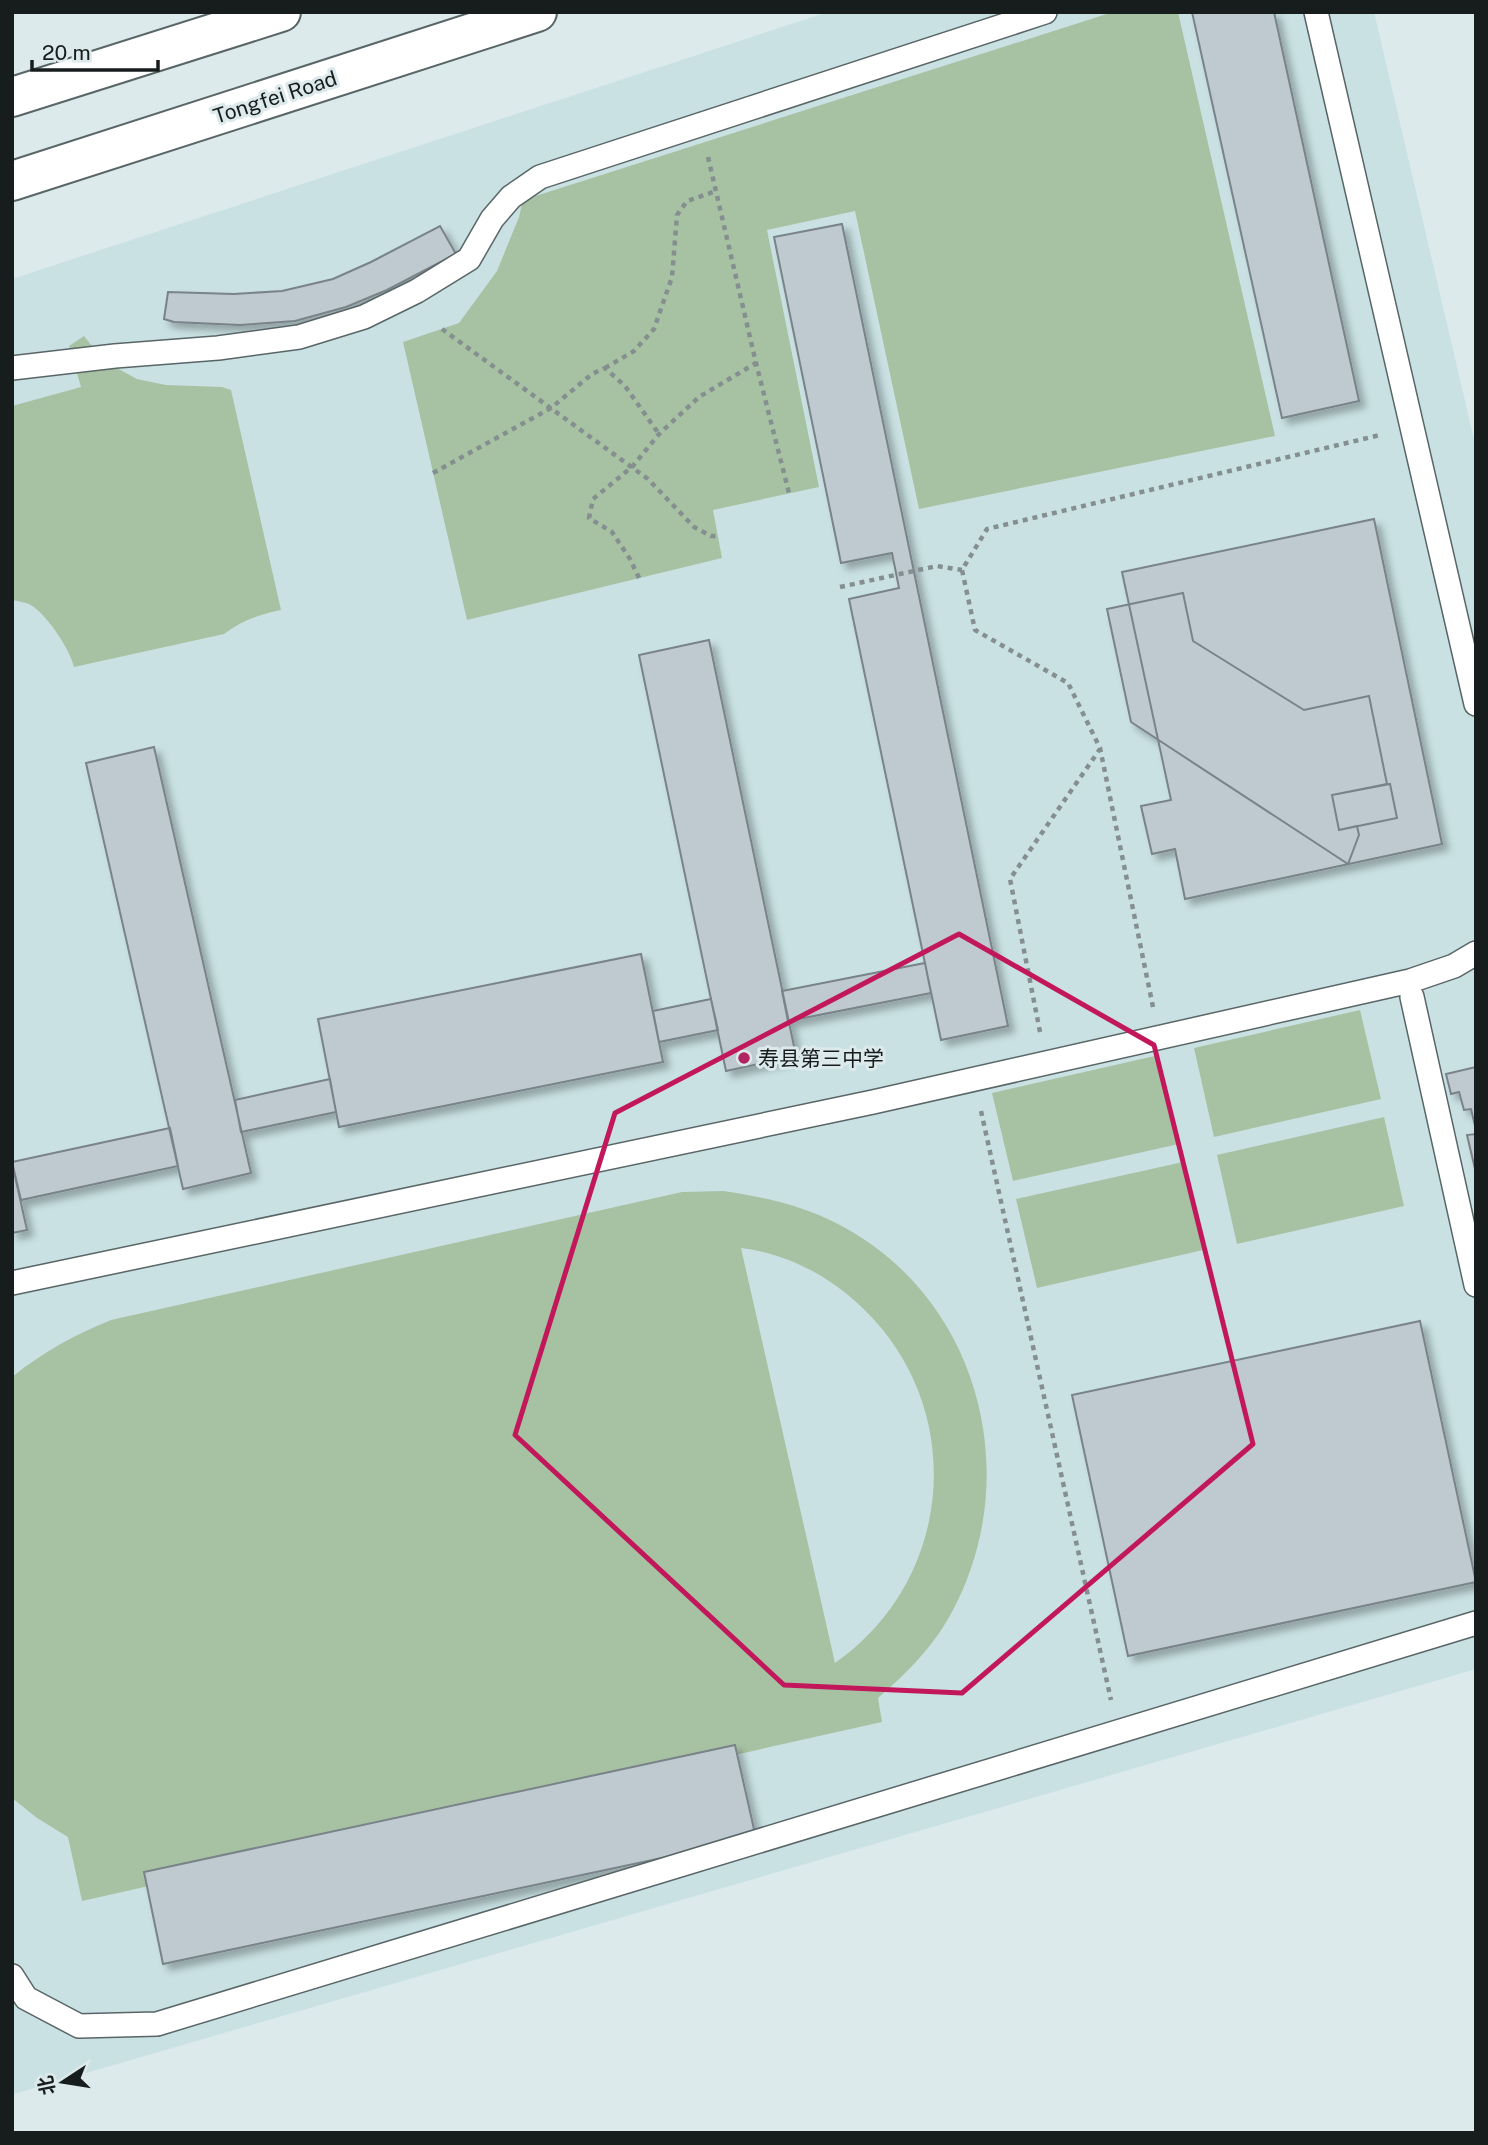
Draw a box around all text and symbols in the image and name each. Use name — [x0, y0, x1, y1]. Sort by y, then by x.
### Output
scale bar — [32, 28, 158, 72]
text: 20 m — [42, 40, 91, 65]
street label: Tongfei Road — [210, 65, 340, 129]
place label: 寿县第三中学 — [758, 1046, 884, 1071]
marker: 寿县第三中学 — [736, 1050, 752, 1066]
north arrow — [28, 2047, 98, 2117]
text: 北 — [34, 2074, 59, 2097]

